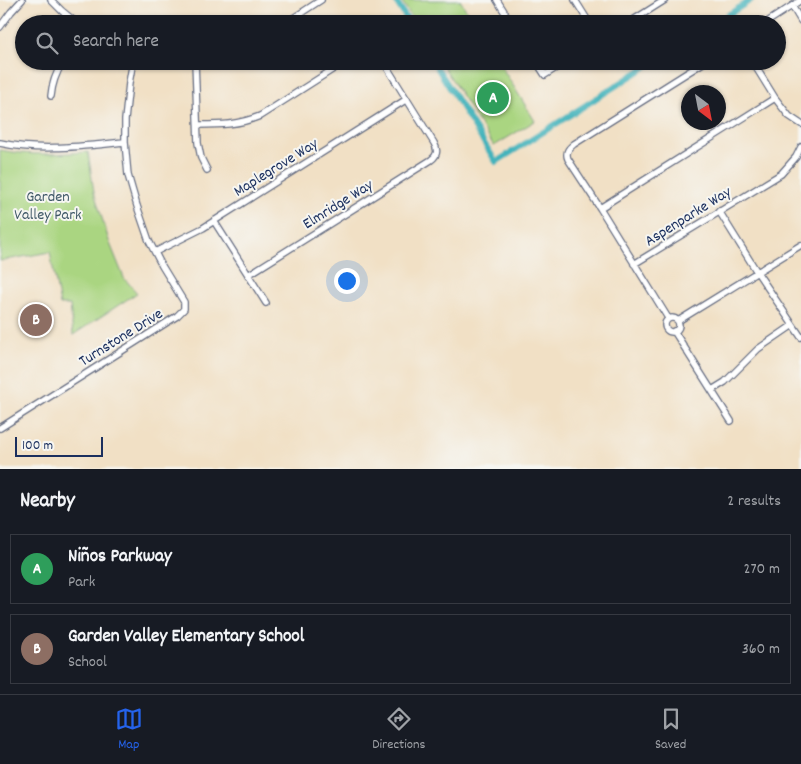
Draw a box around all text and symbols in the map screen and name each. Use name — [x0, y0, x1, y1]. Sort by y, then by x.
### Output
search box — [15, 15, 786, 70]
icon: search — [33, 29, 61, 57]
text: Search here — [73, 29, 159, 56]
pin: A — [477, 79, 509, 117]
north arrow — [681, 85, 726, 130]
street label: Maplegrove Way — [230, 133, 323, 203]
street label: Elmridge Way — [299, 174, 378, 236]
street label: Aspenparke Way — [640, 181, 737, 253]
park label: Garden Valley Park — [14, 186, 82, 227]
your location — [334, 268, 360, 294]
pin: B — [20, 301, 52, 339]
street label: Turnstone Drive — [75, 303, 168, 373]
scale bar — [15, 434, 102, 457]
text: 100 m — [22, 436, 53, 456]
text: Nearby — [20, 487, 75, 517]
text: 2 results — [727, 490, 781, 513]
text: Niños Parkway — [68, 544, 172, 571]
text: A — [33, 558, 41, 581]
text: 270 m — [744, 558, 780, 581]
text: Park — [68, 571, 95, 594]
text: Garden Valley Elementary School — [68, 624, 304, 651]
text: B — [33, 638, 41, 661]
text: 360 m — [742, 638, 780, 661]
text: School — [68, 651, 107, 674]
tab: Map — [115, 705, 143, 755]
tab: Directions — [372, 705, 425, 755]
tab: Saved — [655, 705, 686, 755]

